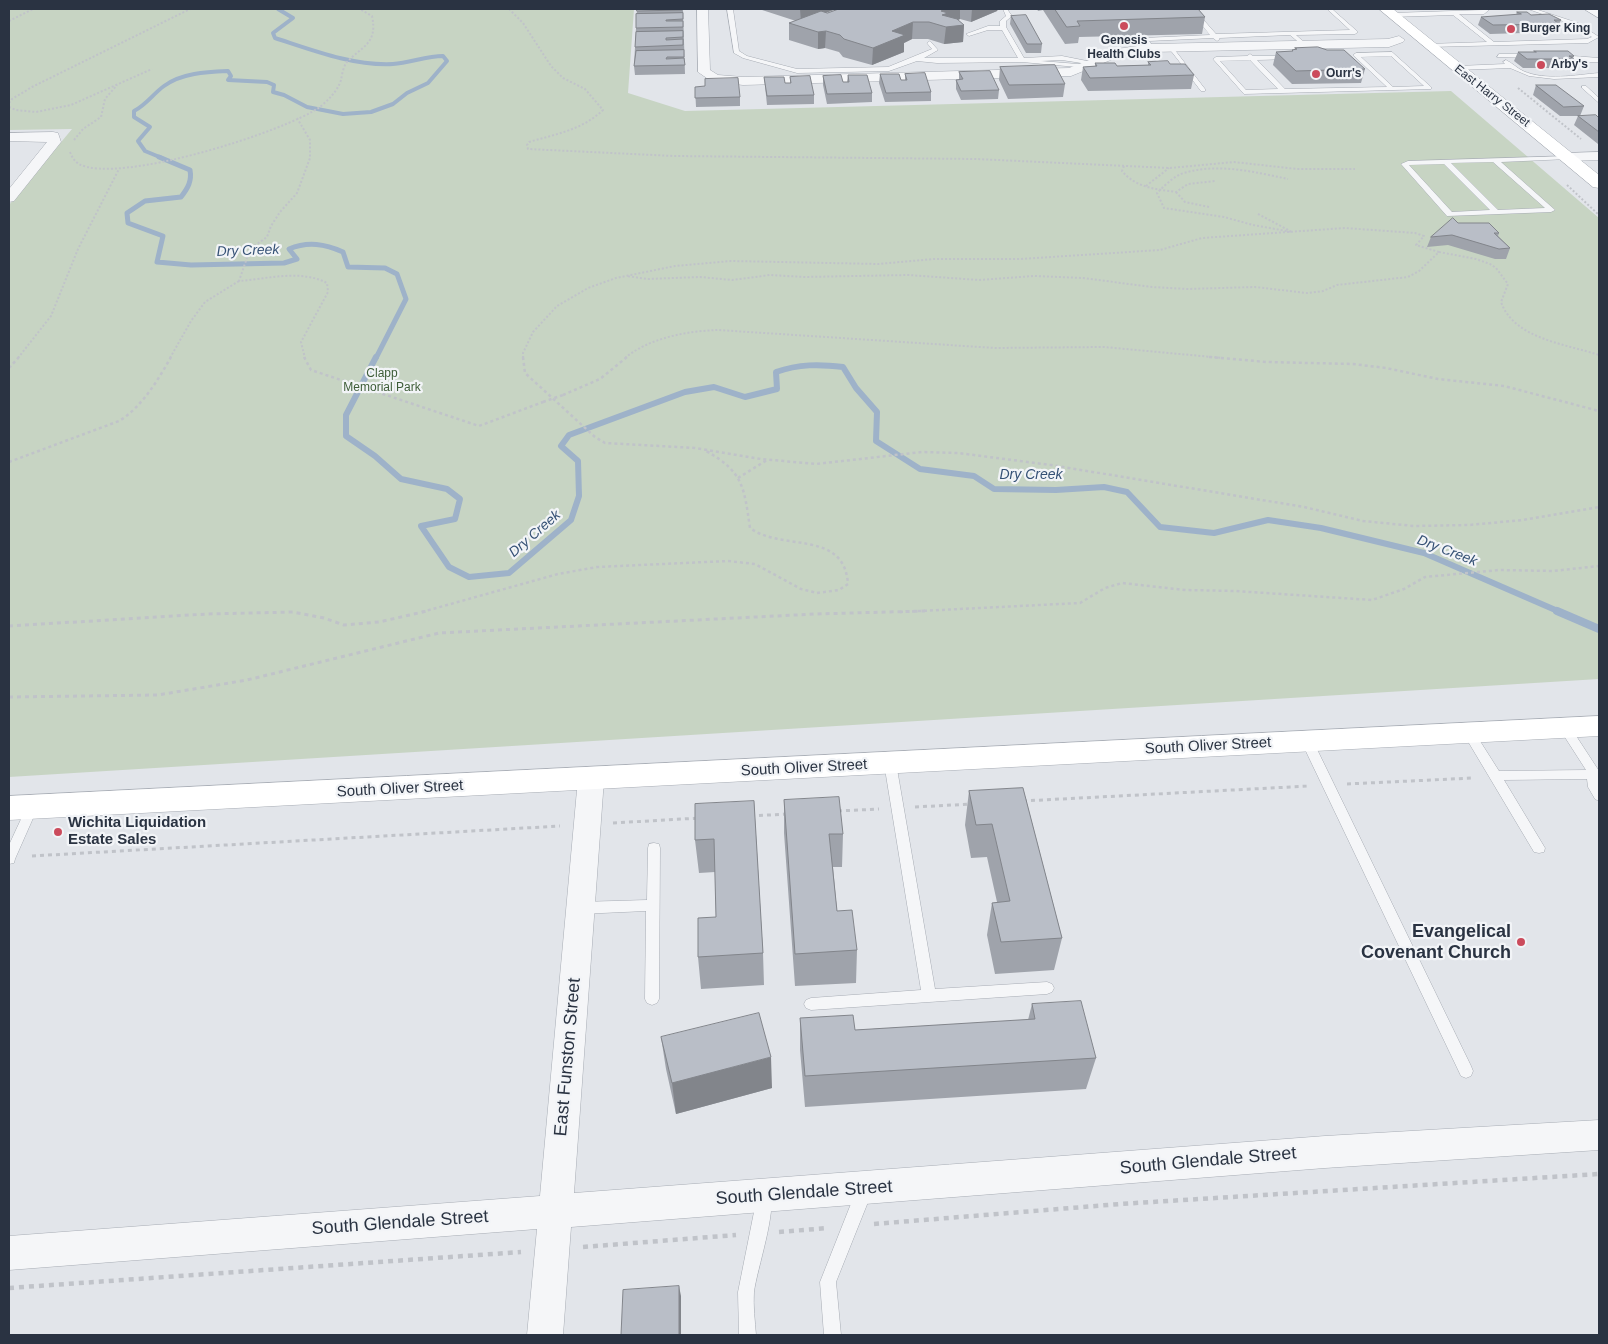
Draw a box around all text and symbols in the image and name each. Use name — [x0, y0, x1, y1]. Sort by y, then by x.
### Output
marker: Genesis Health Clubs — [1118, 20, 1130, 32]
place label: Burger King — [1521, 22, 1590, 36]
marker: Burger King — [1505, 23, 1517, 35]
place label: Genesis Health Clubs — [1087, 34, 1161, 62]
place label: Arby's — [1551, 58, 1588, 72]
marker: Arby's — [1535, 59, 1547, 71]
street label: East Harry Street — [1451, 62, 1533, 130]
place label: Ourr's — [1326, 67, 1362, 81]
marker: Ourr's — [1310, 68, 1322, 80]
water label: Dry Creek — [216, 242, 280, 260]
park label: Clapp Memorial Park — [343, 367, 421, 395]
water label: Dry Creek — [999, 467, 1063, 483]
water label: Dry Creek — [506, 507, 564, 561]
water label: Dry Creek — [1415, 532, 1479, 570]
street label: South Oliver Street — [1144, 734, 1272, 758]
street label: South Oliver Street — [740, 756, 868, 780]
street label: South Oliver Street — [336, 777, 464, 801]
place label: Wichita Liquidation Estate Sales — [68, 814, 206, 849]
marker: Wichita Liquidation Estate Sales — [52, 826, 64, 838]
place label: Evangelical Covenant Church — [1361, 921, 1511, 964]
marker: Evangelical Covenant Church — [1515, 936, 1527, 948]
street label: East Funston Street — [550, 977, 586, 1137]
street label: South Glendale Street — [1119, 1143, 1297, 1179]
street label: South Glendale Street — [715, 1176, 893, 1210]
street label: South Glendale Street — [311, 1206, 489, 1240]

